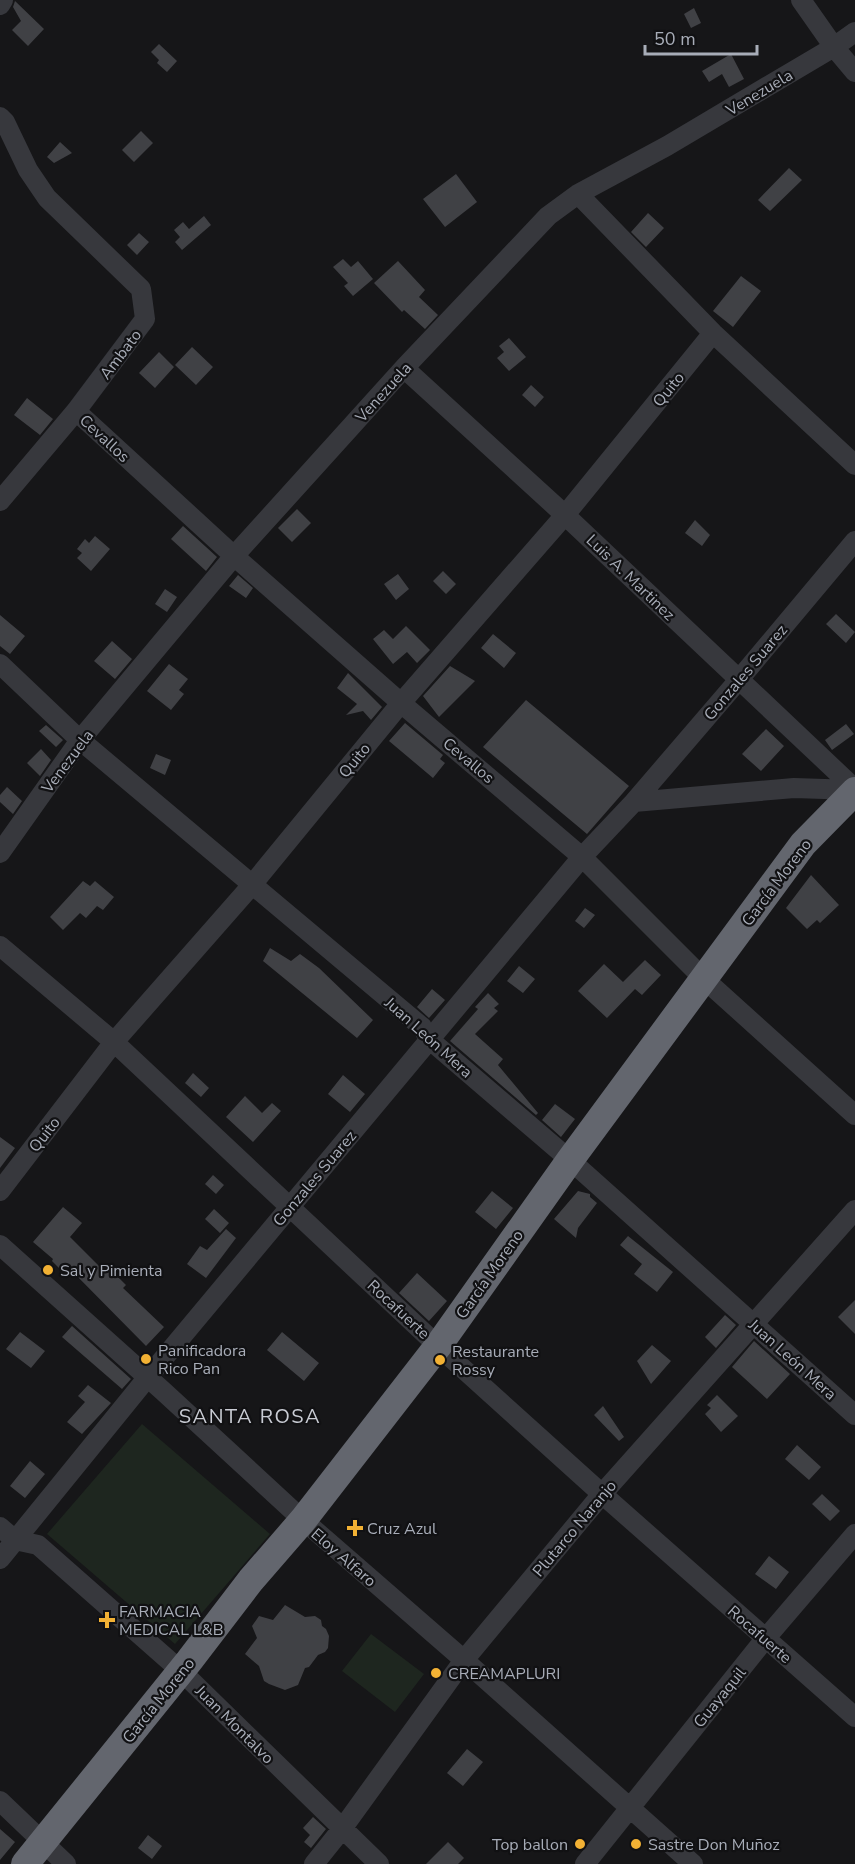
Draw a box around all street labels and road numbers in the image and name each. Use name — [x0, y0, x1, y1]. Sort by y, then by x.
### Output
street label: Venezuela — [721, 64, 797, 122]
street label: Ambato — [95, 325, 147, 384]
street label: Venezuela — [350, 358, 417, 428]
street label: Quito — [648, 367, 690, 412]
street label: Cevallos — [74, 410, 134, 468]
street label: Luis A. Martinez — [581, 530, 679, 626]
street label: Gonzales Suarez — [699, 620, 793, 725]
street label: Venezuela — [36, 725, 99, 799]
street label: Cevallos — [438, 733, 499, 789]
street label: Quito — [334, 738, 376, 783]
street label: García Moreno — [737, 834, 817, 931]
street label: Juan León Mera — [379, 992, 477, 1083]
street label: Quito — [24, 1112, 66, 1157]
street label: Gonzales Suarez — [268, 1126, 362, 1231]
street label: García Moreno — [451, 1226, 529, 1324]
street label: Rocafuerte — [362, 1275, 434, 1344]
street label: Juan León Mera — [743, 1314, 841, 1405]
street label: Plutarco Naranjo — [528, 1476, 622, 1582]
street label: Eloy Alfaro — [306, 1523, 381, 1592]
street label: Rocafuerte — [723, 1601, 796, 1669]
street label: García Moreno — [117, 1653, 200, 1748]
street label: Guayaquil — [688, 1662, 751, 1733]
street label: Juan Montalvo — [189, 1680, 279, 1769]

